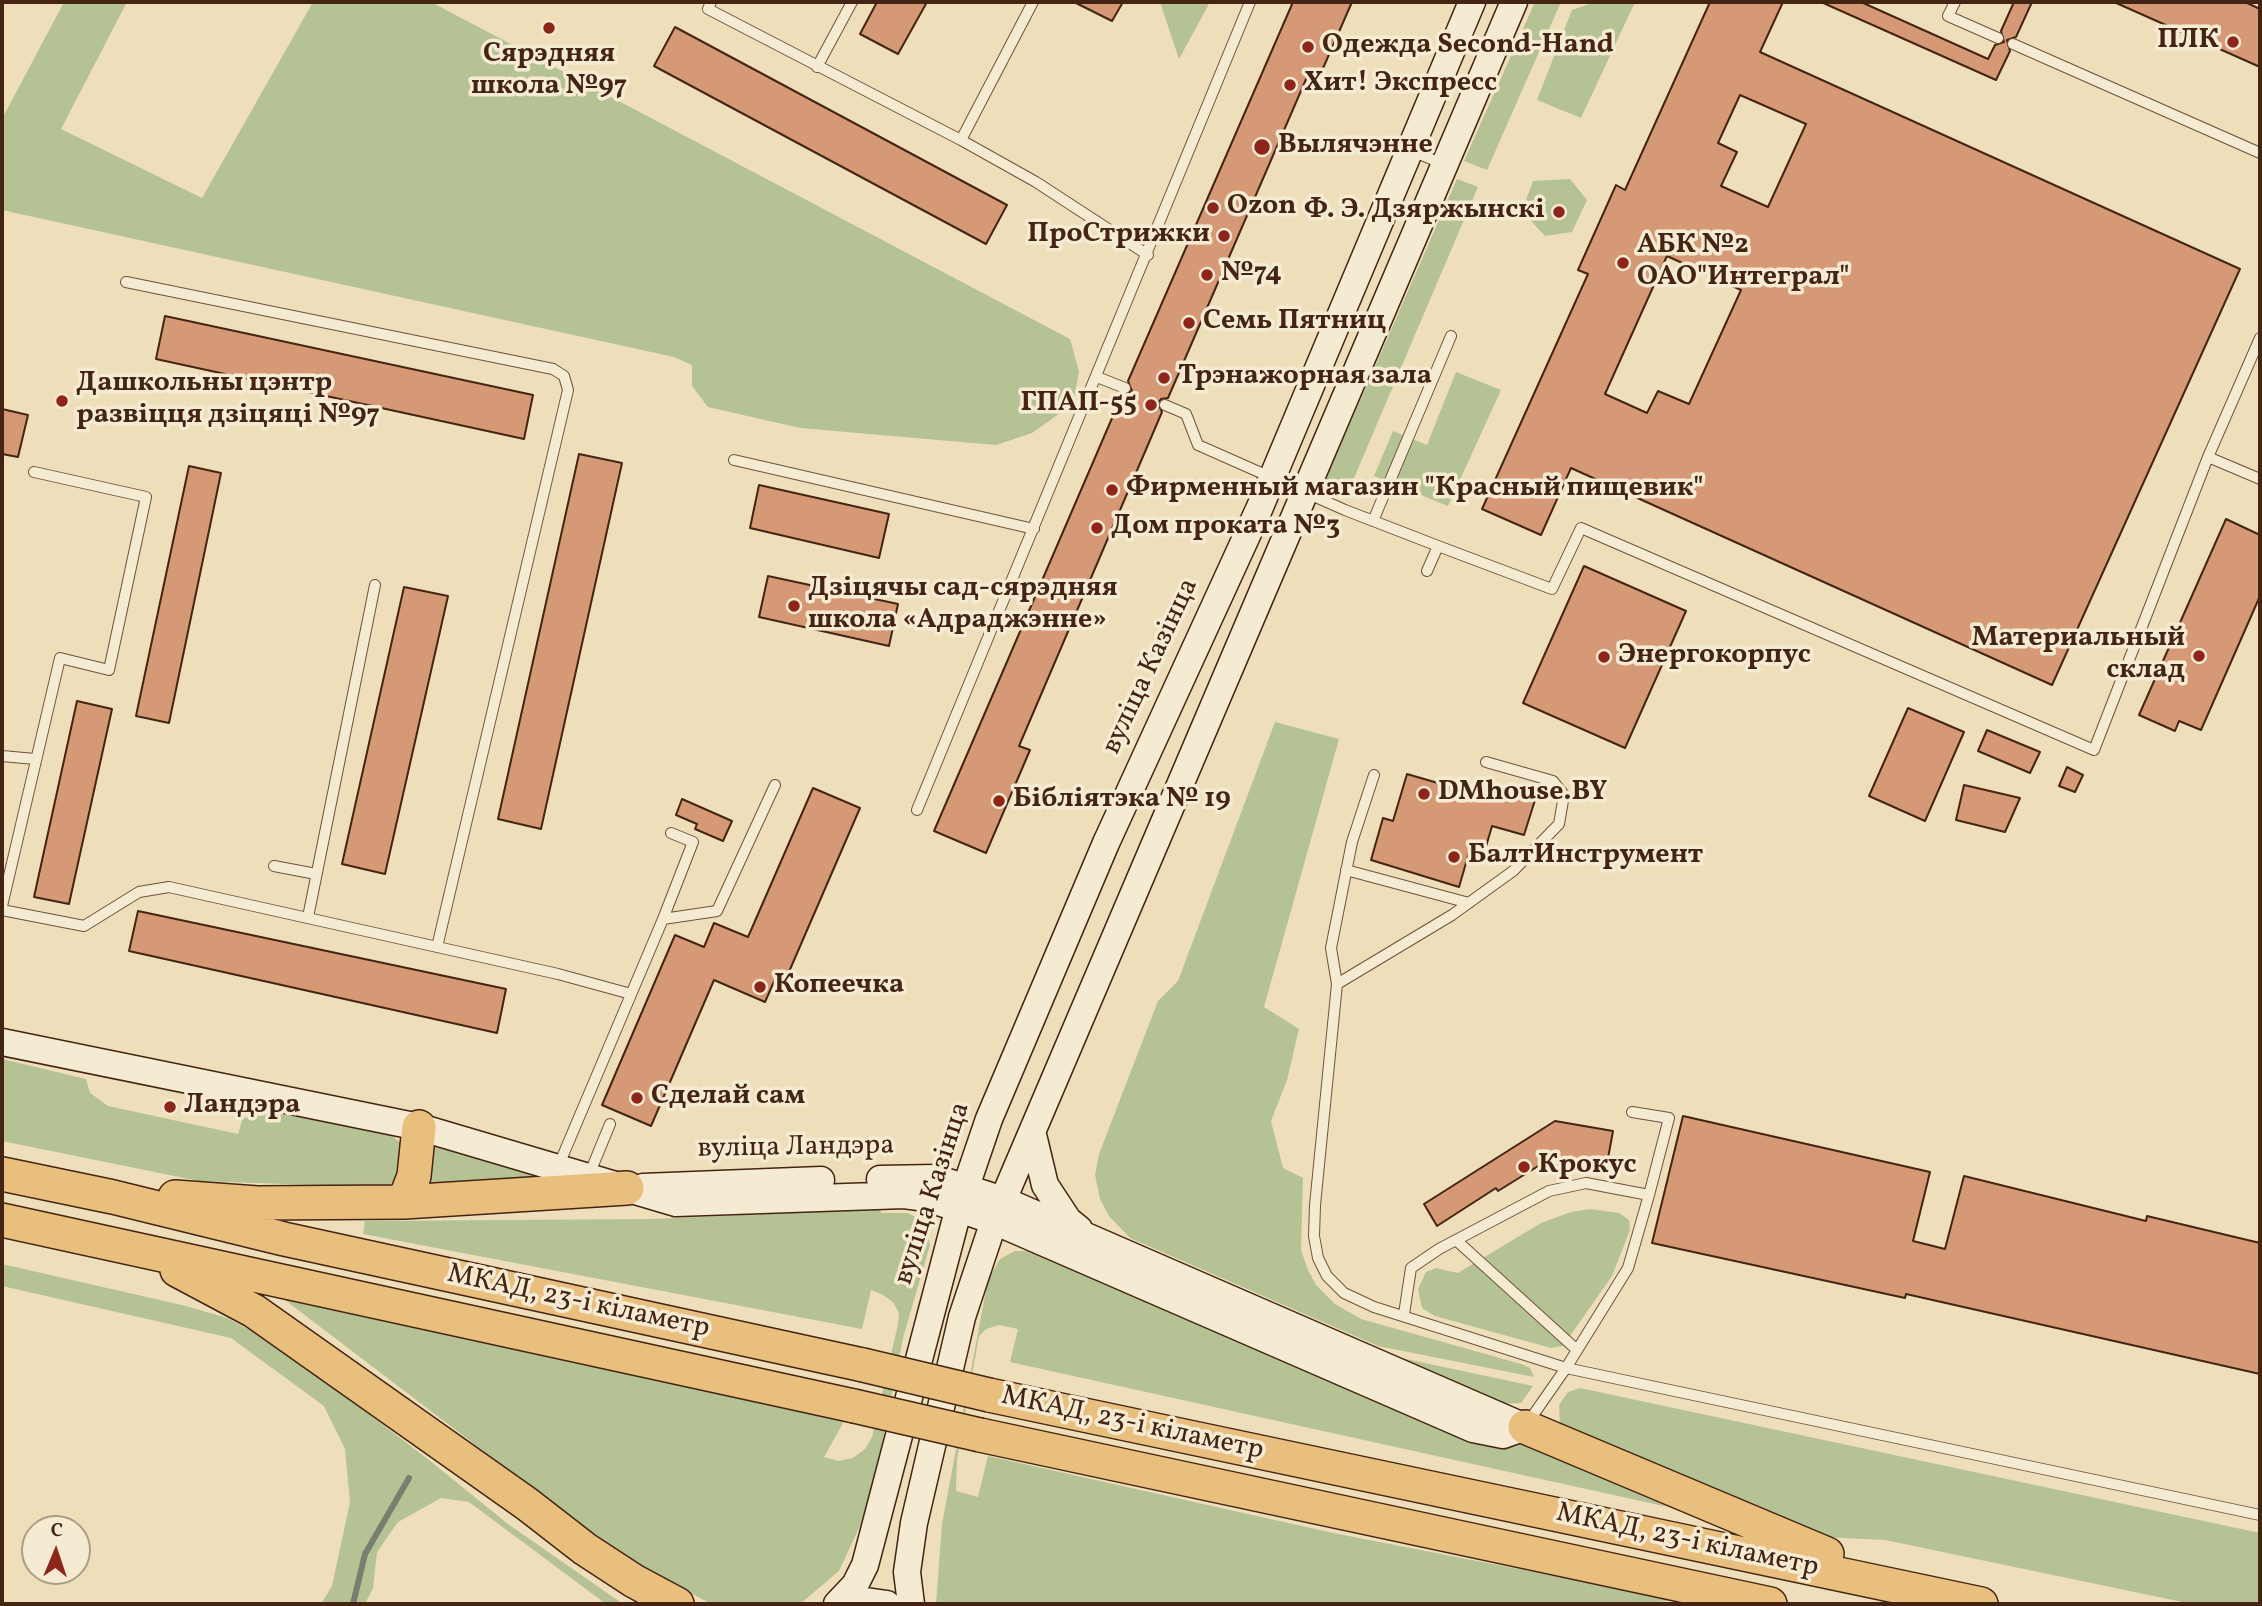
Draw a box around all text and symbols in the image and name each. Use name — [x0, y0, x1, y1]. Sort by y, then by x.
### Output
marker: Сярэдняя школа №97 — [541, 20, 557, 36]
place label: ПЛК — [2157, 25, 2219, 59]
place label: Одежда Second-Hand — [1322, 30, 1614, 64]
marker: ПЛК — [2225, 34, 2241, 50]
place label: Сярэдняя школа №97 — [471, 39, 627, 105]
marker: Одежда Second-Hand — [1300, 39, 1316, 55]
place label: Хит! Экспресс — [1304, 68, 1497, 102]
marker: Хит! Экспресс — [1282, 77, 1298, 93]
place label: Вылячэнне — [1278, 130, 1433, 164]
marker: Вылячэнне — [1252, 137, 1272, 157]
place label: Ozon — [1227, 191, 1297, 225]
place label: Ф. Э. Дзяржынскі — [1304, 195, 1545, 229]
marker: Ozon — [1205, 200, 1221, 216]
marker: Ф. Э. Дзяржынскі — [1551, 204, 1567, 220]
place label: ПроСтрижки — [1027, 219, 1210, 253]
marker: ПроСтрижки — [1216, 228, 1232, 244]
place label: АБК №2 ОАО"Интеграл" — [1637, 230, 1850, 296]
marker: АБК №2 ОАО"Интеграл" — [1615, 255, 1631, 271]
place label: №74 — [1221, 258, 1282, 292]
marker: №74 — [1199, 267, 1215, 283]
place label: Семь Пятниц — [1203, 306, 1386, 340]
marker: Семь Пятниц — [1181, 315, 1197, 331]
place label: Трэнажорная зала — [1178, 361, 1432, 395]
place label: Дашкольны цэнтр развіцця дзіцяці №97 — [76, 368, 380, 434]
marker: Трэнажорная зала — [1156, 370, 1172, 386]
place label: ГПАП-55 — [1020, 388, 1137, 422]
marker: Дашкольны цэнтр развіцця дзіцяці №97 — [54, 393, 70, 409]
marker: ГПАП-55 — [1143, 397, 1159, 413]
place label: Фирменный магазин "Красный пищевик" — [1126, 473, 1704, 507]
marker: Фирменный магазин "Красный пищевик" — [1104, 482, 1120, 498]
place label: Дом проката №3 — [1111, 511, 1340, 545]
marker: Дом проката №3 — [1089, 520, 1105, 536]
place label: Дзіцячы сад-сярэдняя школа «Адраджэнне» — [808, 573, 1118, 639]
street label: вуліца Казінца — [1097, 574, 1207, 760]
marker: Дзіцячы сад-сярэдняя школа «Адраджэнне» — [786, 598, 802, 614]
place label: Материальный склад — [1972, 623, 2185, 689]
place label: Энергокорпус — [1618, 640, 1811, 674]
marker: Материальный склад — [2191, 648, 2207, 664]
marker: Энергокорпус — [1596, 649, 1612, 665]
place label: DMhouse.BY — [1438, 777, 1607, 811]
place label: Бібліятэка № 19 — [1013, 784, 1231, 818]
marker: DMhouse.BY — [1416, 786, 1432, 802]
marker: Бібліятэка № 19 — [991, 793, 1007, 809]
place label: БалтИнструмент — [1468, 840, 1703, 874]
marker: БалтИнструмент — [1446, 849, 1462, 865]
place label: Копеечка — [774, 970, 904, 1004]
marker: Копеечка — [752, 979, 768, 995]
place label: Сделай сам — [651, 1081, 805, 1115]
place label: Ландэра — [184, 1090, 301, 1124]
marker: Сделай сам — [629, 1090, 645, 1106]
marker: Ландэра — [162, 1099, 178, 1115]
street label: вуліца Казінца — [889, 1099, 979, 1289]
street label: вуліца Ландэра — [697, 1130, 895, 1168]
place label: Крокус — [1538, 1150, 1637, 1184]
marker: Крокус — [1516, 1159, 1532, 1175]
street label: МКАД, 23-і кіламетр — [444, 1259, 712, 1347]
street label: МКАД, 23-і кіламетр — [998, 1381, 1266, 1469]
street label: МКАД, 23-і кіламетр — [1553, 1498, 1821, 1586]
north arrow — [21, 1515, 91, 1585]
text: С — [50, 1518, 63, 1544]

